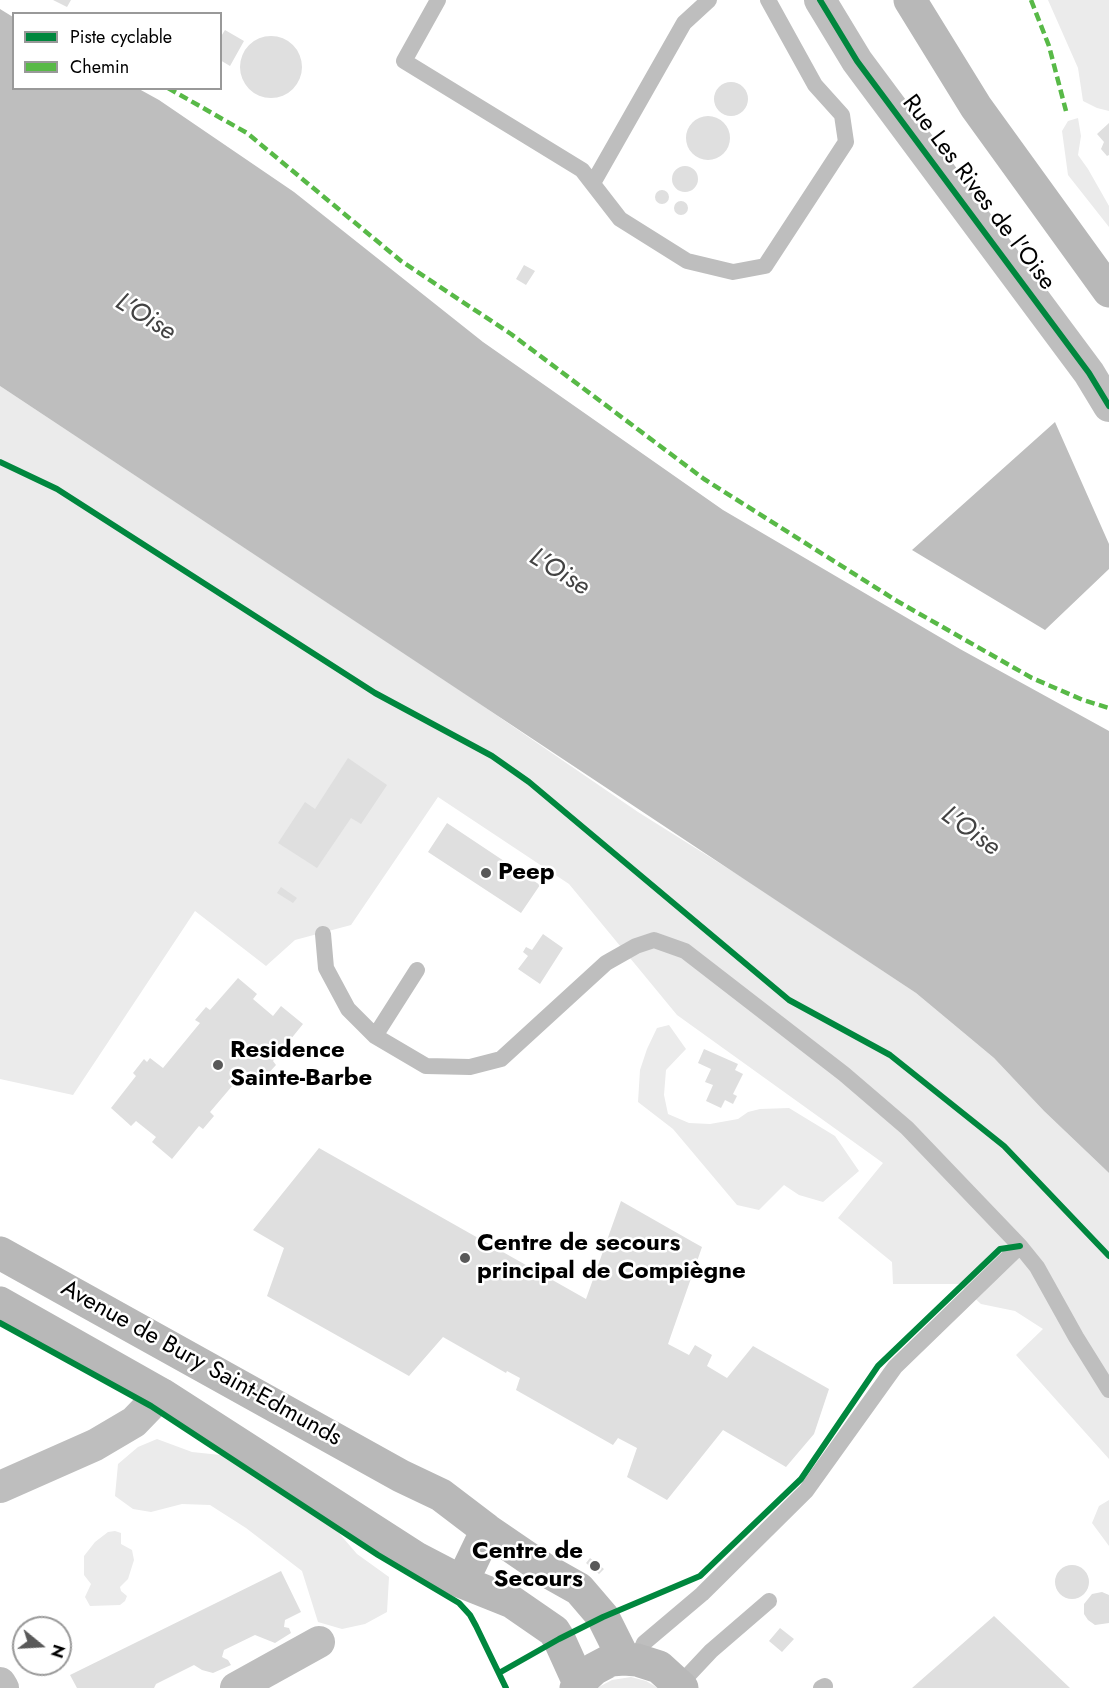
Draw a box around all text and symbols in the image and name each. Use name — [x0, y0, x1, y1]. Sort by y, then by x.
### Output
legend — [12, 12, 222, 90]
text: Piste cyclable — [70, 24, 172, 50]
text: Chemin — [70, 54, 129, 80]
street label: Rue Les Rives de l'Oise — [895, 90, 1061, 296]
water label: L'Oise — [109, 288, 181, 348]
water label: L'Oise — [523, 543, 595, 603]
water label: L'Oise — [934, 800, 1006, 864]
place label: Peep — [498, 859, 555, 887]
marker: Peep — [479, 866, 493, 880]
place label: Residence Sainte-Barbe — [230, 1037, 372, 1093]
marker: Residence Sainte-Barbe — [211, 1058, 225, 1072]
place label: Centre de secours principal de Compiègne — [477, 1230, 746, 1286]
marker: Centre de secours principal de Compiègne — [458, 1251, 472, 1265]
street label: Avenue de Bury Saint-Edmunds — [56, 1275, 346, 1453]
place label: Centre de Secours — [472, 1538, 583, 1594]
marker: Centre de Secours — [588, 1559, 602, 1573]
north arrow — [12, 1616, 72, 1676]
text: N — [45, 1641, 71, 1661]

